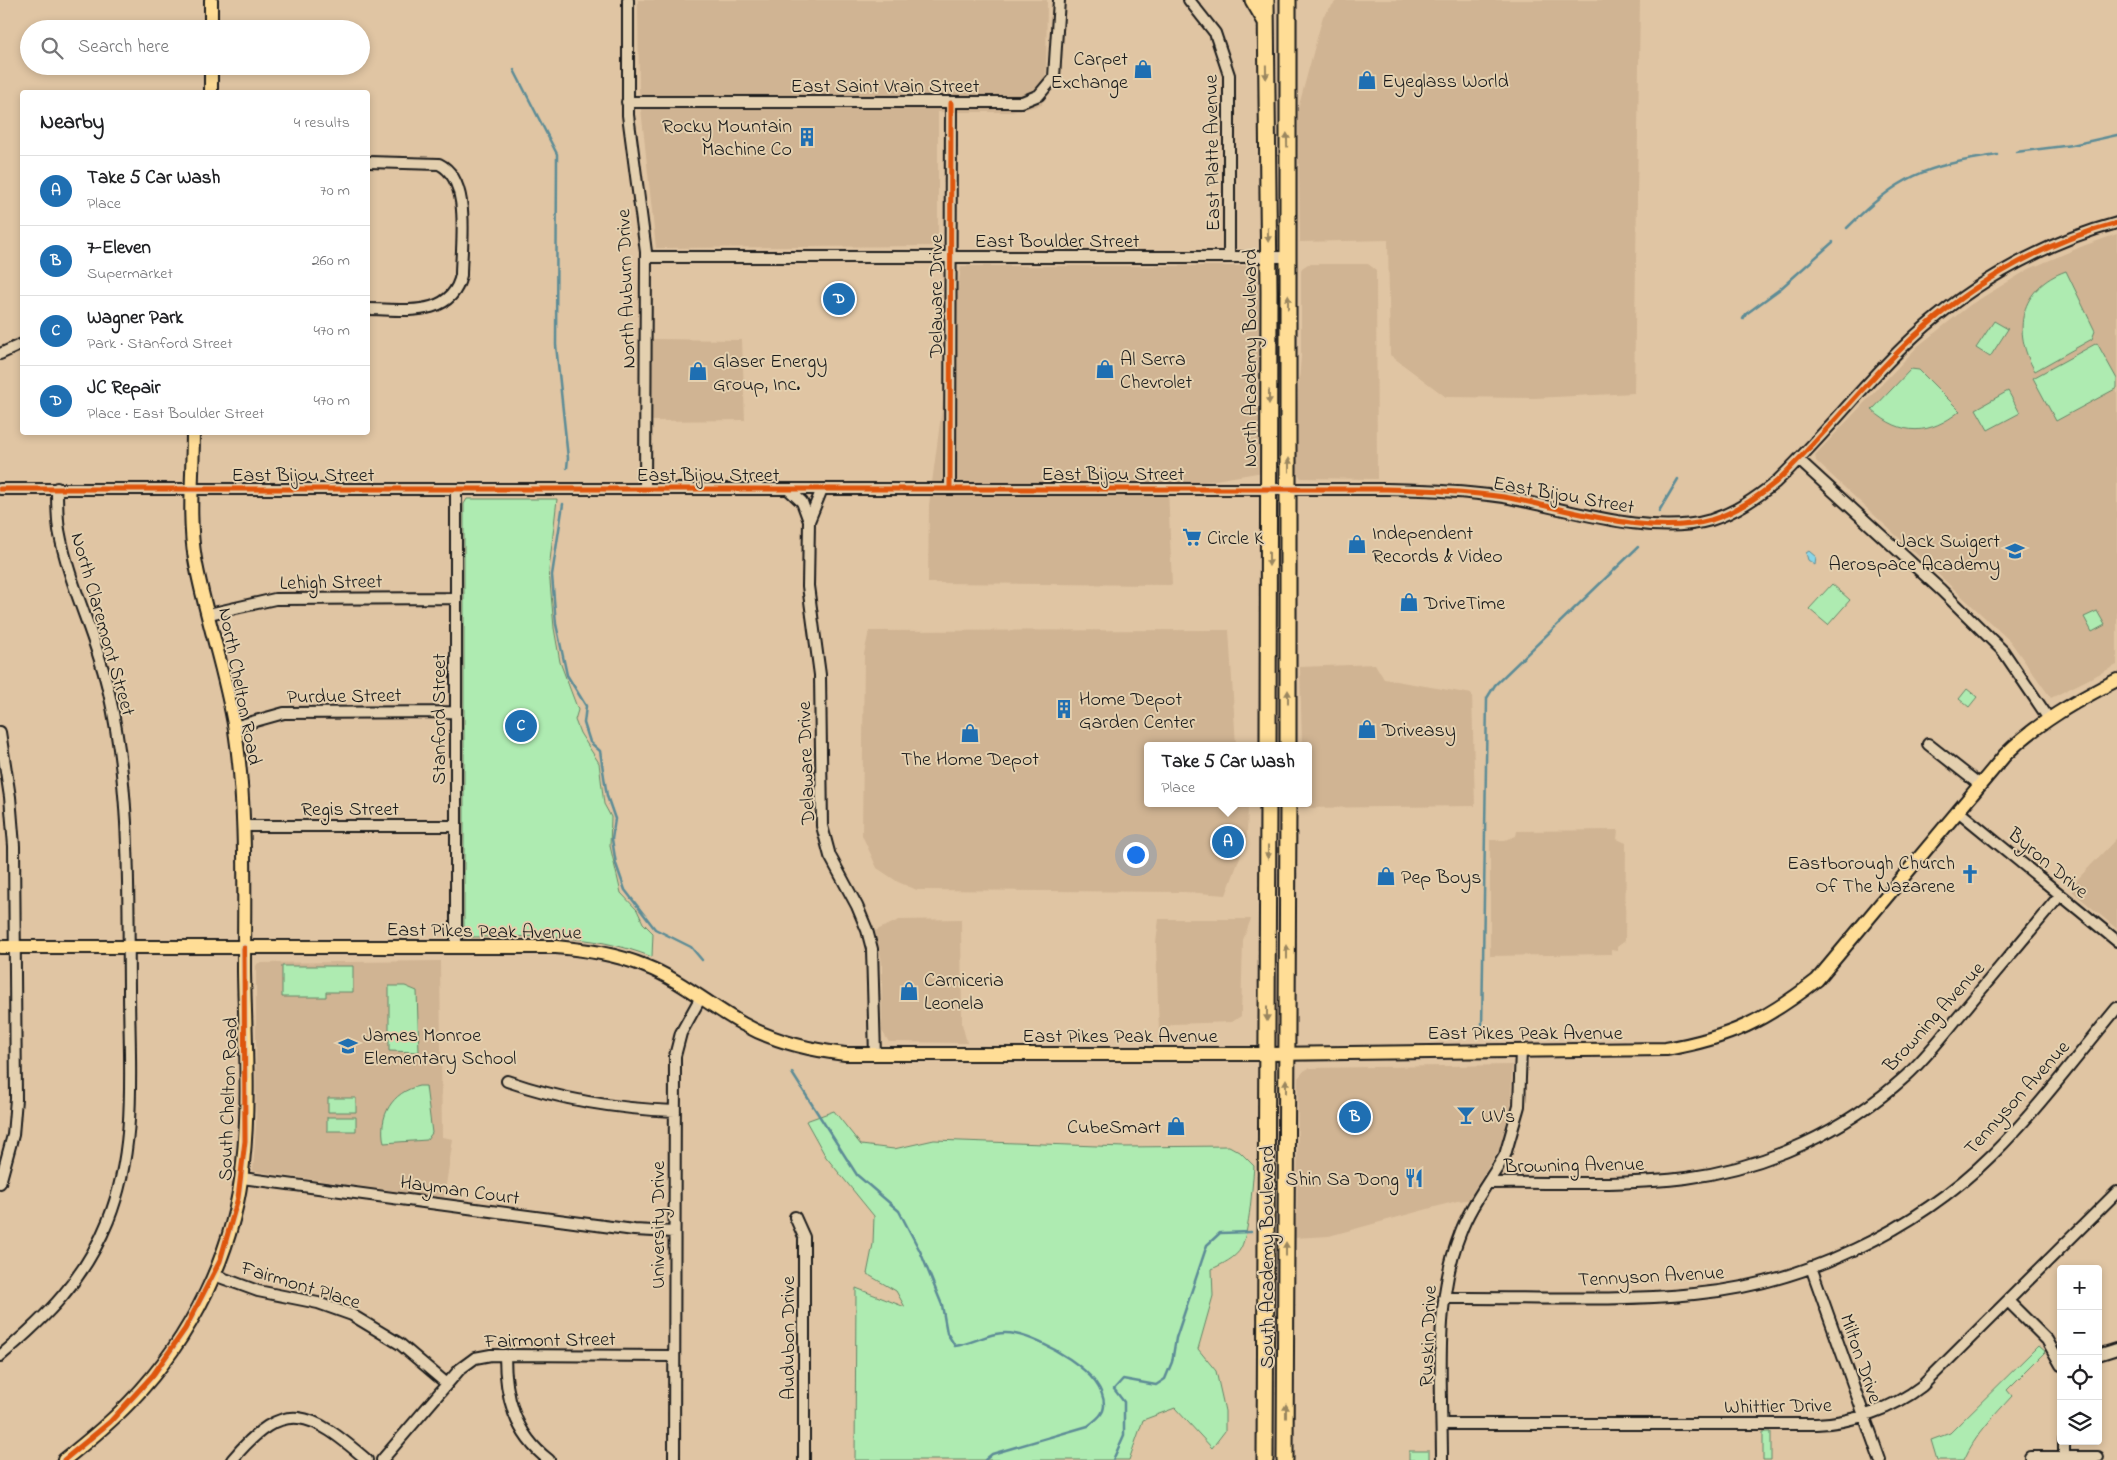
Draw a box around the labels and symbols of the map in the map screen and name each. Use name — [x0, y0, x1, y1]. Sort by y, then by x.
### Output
place label: Carpet Exchange — [1051, 46, 1128, 99]
shop icon: Carpet Exchange — [1132, 58, 1154, 80]
one-way arrow — [1263, 64, 1271, 80]
place label: Eyeglass World — [1382, 68, 1509, 98]
shop icon: Eyeglass World — [1356, 69, 1378, 91]
street label: East Saint Vrain Street — [791, 73, 980, 102]
street label: East Platte Avenue — [1198, 74, 1229, 231]
place label: Rocky Mountain Machine Co — [662, 113, 792, 165]
building icon: Rocky Mountain Machine Co — [796, 126, 818, 148]
one-way arrow — [1283, 131, 1291, 147]
street label: North Auburn Drive — [610, 209, 645, 369]
one-way arrow — [1264, 227, 1272, 243]
street label: East Boulder Street — [974, 228, 1140, 257]
street label: Delaware Drive — [923, 234, 952, 359]
street label: North Academy Boulevard — [1237, 249, 1266, 467]
pin: D — [823, 280, 855, 318]
one-way arrow — [1284, 294, 1292, 310]
place label: Al Serra Chevrolet — [1120, 346, 1192, 398]
place label: Glaser Energy Group, Inc. — [713, 348, 827, 400]
shop icon: Al Serra Chevrolet — [1094, 358, 1116, 380]
shop icon: Glaser Energy Group, Inc. — [687, 360, 709, 382]
one-way arrow — [1265, 389, 1273, 405]
one-way arrow — [1285, 456, 1293, 472]
street label: East Bijou Street — [1041, 461, 1185, 490]
street label: East Bijou Street — [231, 462, 375, 491]
street label: East Bijou Street — [636, 462, 780, 491]
street label: East Bijou Street — [1491, 470, 1637, 523]
place label: Independent Records & Video — [1372, 520, 1503, 572]
place label: Circle K — [1207, 525, 1264, 554]
supermarket icon: Circle K — [1181, 526, 1203, 548]
place label: Jack Swigert Aerospace Academy — [1829, 528, 2000, 580]
street label: North Claremont Street — [62, 530, 142, 720]
shop icon: Independent Records & Video — [1346, 533, 1368, 555]
school or university icon: Jack Swigert Aerospace Academy — [2004, 540, 2026, 562]
one-way arrow — [1265, 552, 1273, 568]
street label: Lehigh Street — [280, 568, 383, 600]
place label: DriveTime — [1423, 590, 1505, 619]
shop icon: DriveTime — [1398, 591, 1420, 613]
street label: North Chelton Road — [209, 605, 268, 768]
street label: Stanford Street — [426, 653, 455, 785]
street label: Purdue Street — [286, 682, 402, 713]
place label: Home Depot Garden Center — [1079, 686, 1196, 738]
one-way arrow — [1284, 689, 1292, 705]
building icon: Home Depot Garden Center — [1053, 698, 1075, 720]
street label: Delaware Drive — [791, 701, 824, 826]
pin: C — [505, 707, 537, 745]
place label: Driveasy — [1381, 717, 1456, 746]
shop icon: Driveasy — [1356, 718, 1378, 740]
shop icon: The Home Depot — [959, 722, 981, 744]
place label: The Home Depot — [901, 746, 1039, 775]
street label: Regis Street — [301, 796, 399, 826]
street label: Byron Drive — [2000, 821, 2094, 906]
pin: A — [1212, 823, 1244, 861]
your location — [1123, 842, 1149, 868]
one-way arrow — [1264, 844, 1272, 860]
place label: Eastborough Church Of The Nazarene — [1787, 850, 1955, 902]
church icon: Eastborough Church Of The Nazarene — [1959, 863, 1981, 885]
place label: Pep Boys — [1401, 864, 1481, 893]
shop icon: Pep Boys — [1375, 865, 1397, 887]
street label: East Pikes Peak Avenue — [386, 916, 582, 949]
one-way arrow — [1283, 944, 1291, 960]
street label: Browning Avenue — [1876, 956, 1993, 1081]
place label: Carniceria Leonela — [924, 967, 1004, 1019]
shop icon: Carniceria Leonela — [898, 980, 920, 1002]
one-way arrow — [1263, 1007, 1271, 1023]
street label: South Chelton Road — [212, 1017, 247, 1182]
street label: East Pikes Peak Avenue — [1427, 1020, 1623, 1049]
place label: James Monroe Elementary School — [363, 1022, 516, 1074]
street label: East Pikes Peak Avenue — [1022, 1023, 1218, 1052]
school or university icon: James Monroe Elementary School — [337, 1035, 359, 1057]
street label: Tennyson Avenue — [1958, 1035, 2078, 1163]
one-way arrow — [1282, 1078, 1290, 1094]
pin: B — [1339, 1098, 1371, 1136]
place label: UV's — [1481, 1103, 1515, 1132]
bar icon: UV's — [1455, 1104, 1477, 1126]
place label: CubeSmart — [1067, 1114, 1161, 1143]
shop icon: CubeSmart — [1165, 1115, 1187, 1137]
street label: South Academy Boulevard — [1254, 1145, 1283, 1369]
street label: Browning Avenue — [1503, 1151, 1644, 1183]
street label: University Drive — [645, 1161, 674, 1289]
place label: Shin Sa Dong — [1286, 1166, 1399, 1196]
restaurant icon: Shin Sa Dong — [1403, 1167, 1425, 1189]
street label: Hayman Court — [398, 1169, 522, 1214]
one-way arrow — [1282, 1241, 1290, 1257]
street label: Fairmont Place — [236, 1254, 364, 1318]
street label: Tennyson Avenue — [1577, 1259, 1725, 1296]
street label: Audubon Drive — [775, 1276, 804, 1400]
street label: Ruskin Drive — [1413, 1285, 1446, 1387]
street label: Milton Drive — [1831, 1310, 1888, 1407]
street label: Fairmont Street — [483, 1326, 616, 1357]
street label: Whittier Drive — [1724, 1392, 1832, 1423]
one-way arrow — [1282, 1403, 1290, 1419]

